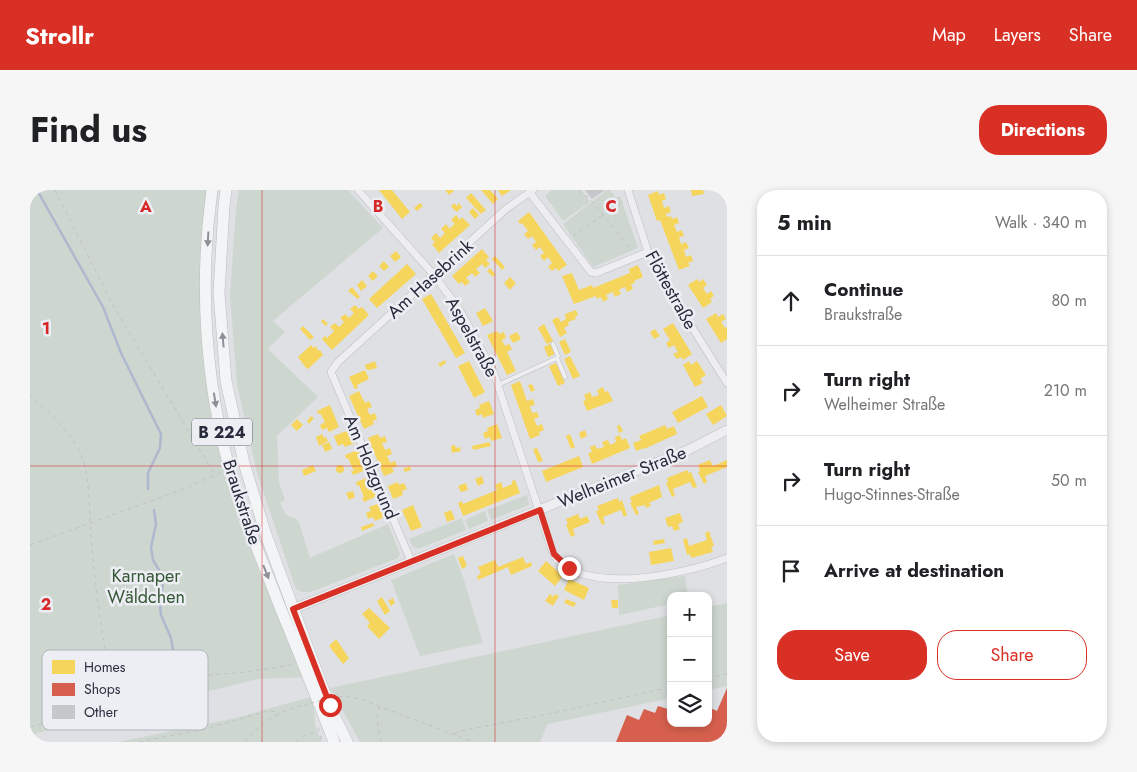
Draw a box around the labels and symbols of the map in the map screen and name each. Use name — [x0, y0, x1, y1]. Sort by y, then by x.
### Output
text: A — [139, 195, 152, 218]
text: B — [373, 195, 383, 218]
text: C — [605, 195, 617, 218]
one-way arrow — [203, 231, 211, 247]
street label: Am Hasebrink — [381, 233, 479, 325]
street label: Flöttestraße — [639, 246, 703, 334]
street label: Aspelstraße — [439, 292, 505, 382]
text: 1 — [42, 317, 50, 340]
one-way arrow — [219, 331, 227, 347]
one-way arrow — [211, 393, 219, 409]
street label: Am Holzgrund — [337, 410, 405, 524]
road number: B 224 — [192, 418, 252, 446]
street label: Welheimer Straße — [554, 439, 690, 515]
street label: Braukstraße — [216, 456, 268, 548]
route end — [558, 557, 581, 580]
park label: Karnaper Wäldchen — [107, 563, 185, 610]
one-way arrow — [263, 565, 271, 580]
text: 2 — [41, 593, 51, 616]
legend — [42, 650, 208, 730]
text: Homes — [84, 657, 126, 677]
text: Shops — [84, 679, 121, 699]
route start — [319, 694, 342, 717]
text: Other — [84, 702, 118, 722]

